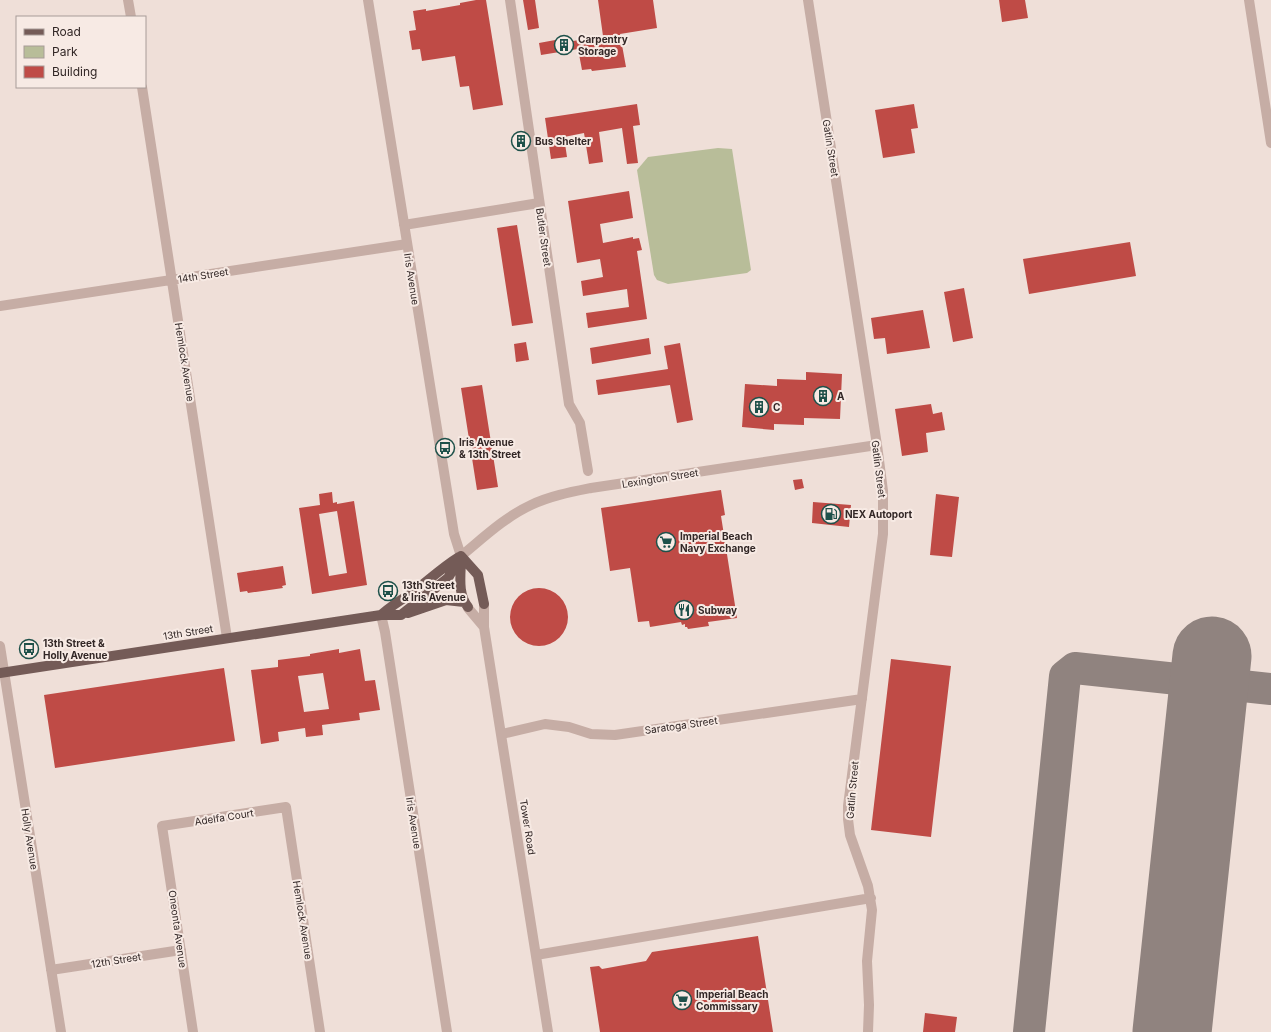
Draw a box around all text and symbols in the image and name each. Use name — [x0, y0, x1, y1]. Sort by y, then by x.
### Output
legend — [16, 16, 146, 88]
text: Road — [52, 24, 81, 39]
place label: Carpentry Storage — [578, 33, 628, 58]
building icon: Carpentry Storage — [553, 34, 575, 56]
text: Park — [52, 44, 78, 59]
text: Building — [52, 64, 97, 79]
street label: Gatlin Street — [821, 118, 842, 178]
building icon: Bus Shelter — [510, 130, 532, 152]
place label: Bus Shelter — [535, 135, 591, 147]
street label: Butler Street — [534, 207, 554, 268]
street label: Iris Avenue — [402, 252, 422, 306]
street label: 14th Street — [177, 265, 230, 285]
street label: Hemlock Avenue — [173, 322, 197, 402]
building icon: A — [812, 385, 834, 407]
place label: A — [837, 390, 845, 402]
building icon: C — [748, 396, 770, 418]
place label: C — [773, 401, 780, 413]
place label: Iris Avenue & 13th Street — [459, 436, 521, 460]
bus stop icon: Iris Avenue & 13th Street — [434, 437, 456, 459]
street label: Gatlin Street — [870, 439, 889, 499]
street label: Lexington Street — [621, 466, 700, 490]
fuel station icon: NEX Autoport — [820, 503, 842, 525]
place label: NEX Autoport — [845, 508, 913, 520]
place label: Imperial Beach Navy Exchange — [680, 530, 756, 555]
supermarket icon: Imperial Beach Navy Exchange — [655, 531, 677, 553]
place label: 13th Street & Iris Avenue — [402, 579, 466, 603]
bus stop icon: 13th Street & Iris Avenue — [377, 580, 399, 602]
restaurant icon: Subway — [673, 599, 695, 621]
place label: Subway — [698, 604, 737, 617]
street label: 13th Street — [162, 622, 215, 642]
place label: 13th Street & Holly Avenue — [43, 637, 108, 662]
bus stop icon: 13th Street & Holly Avenue — [18, 638, 40, 660]
street label: Saratoga Street — [644, 714, 719, 736]
street label: Gatlin Street — [843, 760, 861, 819]
street label: Iris Avenue — [404, 796, 424, 850]
street label: Tower Road — [518, 798, 538, 856]
street label: Adelfa Court — [194, 806, 255, 828]
street label: Holly Avenue — [19, 807, 41, 871]
street label: Hemlock Avenue — [291, 880, 315, 960]
street label: Oneonta Avenue — [167, 889, 189, 969]
street label: 12th Street — [90, 950, 143, 970]
place label: Imperial Beach Commissary — [696, 988, 769, 1013]
supermarket icon: Imperial Beach Commissary — [671, 989, 693, 1011]

